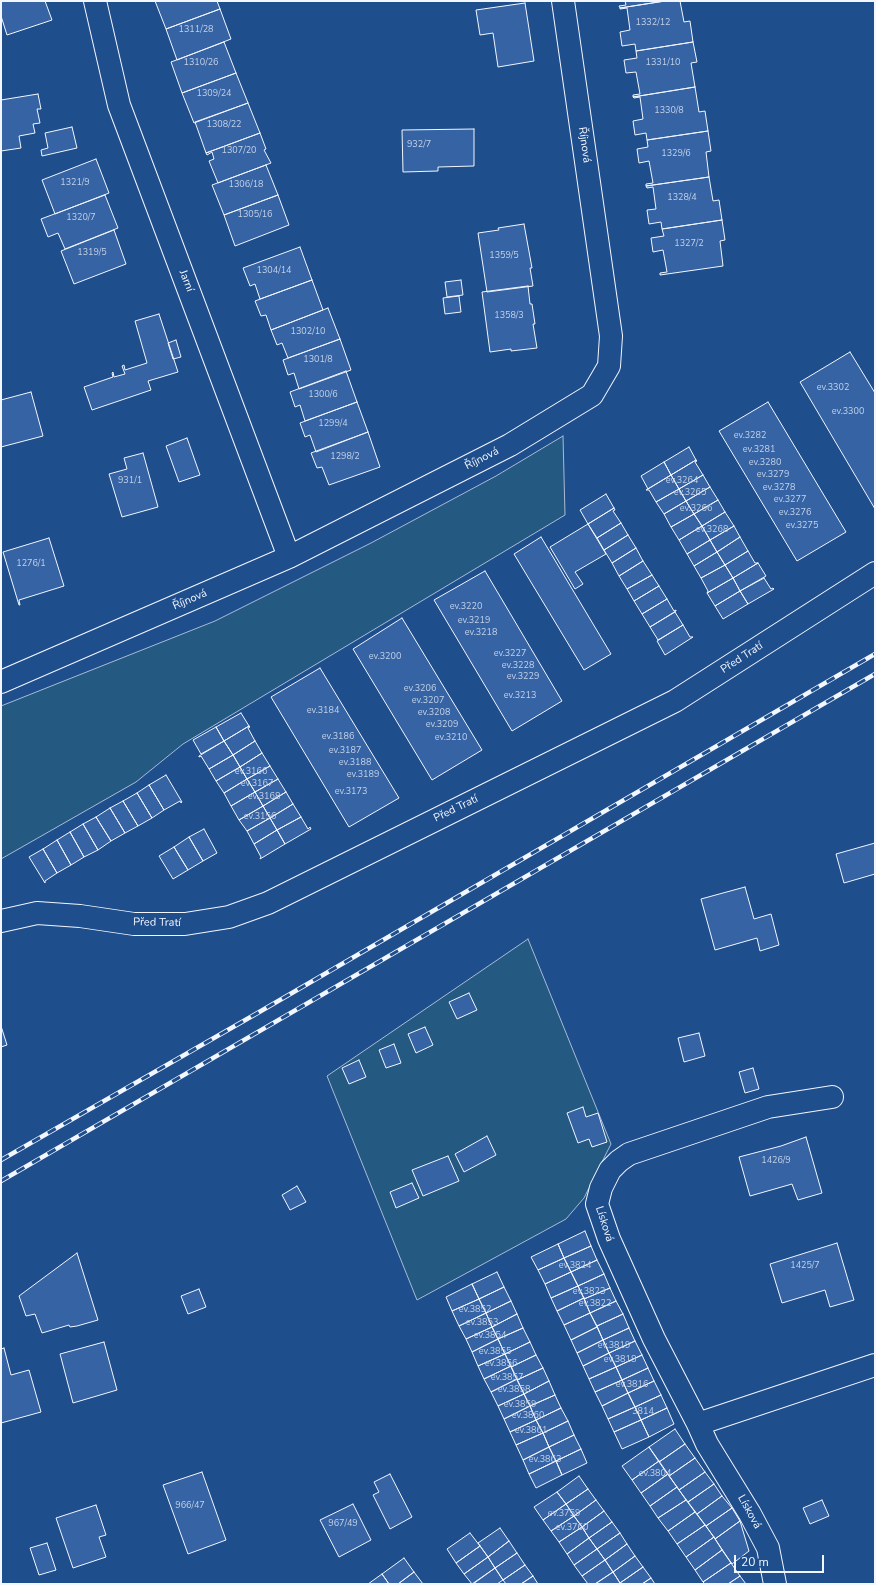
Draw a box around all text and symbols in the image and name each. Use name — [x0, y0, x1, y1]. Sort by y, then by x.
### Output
house number: 1332/12 — [636, 18, 670, 28]
house number: 1311/28 — [179, 25, 213, 35]
house number: 1310/26 — [184, 58, 218, 68]
house number: 1331/10 — [646, 58, 680, 68]
house number: 1309/24 — [197, 89, 231, 99]
house number: 1330/8 — [654, 106, 684, 116]
house number: 1308/22 — [207, 120, 241, 130]
street label: Říjnová — [575, 126, 593, 164]
house number: 932/7 — [407, 140, 431, 150]
house number: 1307/20 — [222, 146, 256, 156]
house number: 1329/6 — [661, 149, 691, 159]
house number: 1321/9 — [60, 178, 90, 188]
house number: 1306/18 — [229, 180, 263, 190]
house number: 1328/4 — [667, 193, 697, 203]
house number: 1305/16 — [238, 210, 272, 220]
house number: 1320/7 — [66, 213, 96, 223]
house number: 1327/2 — [674, 239, 704, 249]
house number: 1319/5 — [77, 248, 107, 258]
house number: 1359/5 — [489, 251, 519, 261]
house number: 1304/14 — [257, 266, 291, 276]
street label: Jarní — [176, 268, 196, 294]
house number: 1358/3 — [494, 311, 524, 321]
house number: 1302/10 — [291, 327, 325, 337]
house number: 1301/8 — [303, 355, 333, 365]
house number: ev.3302 — [817, 383, 849, 393]
house number: 1300/6 — [308, 390, 338, 400]
house number: ev.3300 — [832, 407, 864, 417]
house number: 1299/4 — [318, 419, 348, 429]
house number: ev.3282 — [734, 431, 766, 441]
street label: Říjnová — [463, 445, 501, 473]
house number: ev.3281 — [743, 445, 775, 455]
house number: 1298/2 — [330, 452, 360, 462]
house number: ev.3280 — [749, 458, 781, 468]
house number: ev.3279 — [757, 470, 789, 480]
house number: 931/1 — [118, 476, 142, 486]
house number: ev.3264 — [666, 476, 698, 486]
house number: ev.3278 — [763, 483, 795, 493]
house number: ev.3265 — [674, 488, 706, 498]
house number: ev.3277 — [774, 495, 806, 505]
house number: ev.3266 — [680, 504, 712, 514]
house number: ev.3276 — [779, 508, 811, 518]
house number: ev.3275 — [786, 521, 818, 531]
house number: ev.3268 — [696, 525, 728, 535]
house number: 1276/1 — [16, 559, 46, 569]
street label: Říjnová — [171, 587, 209, 613]
house number: ev.3220 — [450, 602, 482, 612]
house number: ev.3219 — [458, 616, 490, 626]
house number: ev.3218 — [465, 628, 497, 638]
street label: Před Tratí — [718, 639, 766, 677]
house number: ev.3227 — [494, 649, 526, 659]
house number: ev.3200 — [369, 652, 401, 662]
house number: ev.3228 — [502, 661, 534, 671]
house number: ev.3229 — [507, 672, 539, 682]
house number: ev.3206 — [404, 684, 436, 694]
house number: ev.3213 — [504, 691, 536, 701]
house number: ev.3207 — [412, 696, 444, 706]
house number: ev.3184 — [307, 706, 339, 716]
house number: ev.3208 — [418, 708, 450, 718]
house number: ev.3209 — [426, 720, 458, 730]
house number: ev.3186 — [322, 732, 354, 742]
house number: ev.3210 — [435, 733, 467, 743]
house number: ev.3187 — [329, 746, 361, 756]
house number: ev.3188 — [339, 758, 371, 768]
house number: ev.3166 — [235, 767, 267, 777]
house number: ev.3189 — [347, 770, 379, 780]
house number: ev.3167 — [241, 779, 273, 789]
house number: ev.3173 — [335, 787, 367, 797]
house number: ev.3168 — [248, 792, 280, 802]
street label: Před Tratí — [432, 793, 480, 825]
house number: ev.3156 — [244, 812, 276, 822]
street label: Před Tratí — [133, 916, 181, 930]
house number: 1426/9 — [761, 1156, 791, 1166]
street label: Lísková — [592, 1205, 616, 1243]
house number: ev.3824 — [559, 1261, 591, 1271]
house number: 1425/7 — [790, 1261, 820, 1271]
house number: ev.3823 — [573, 1287, 605, 1297]
house number: ev.3822 — [579, 1299, 611, 1309]
house number: ev.3852 — [459, 1305, 491, 1315]
house number: ev.3853 — [466, 1318, 498, 1328]
house number: ev.3854 — [474, 1331, 506, 1341]
house number: ev.3819 — [598, 1341, 630, 1351]
house number: ev.3855 — [479, 1347, 511, 1357]
house number: ev.3818 — [604, 1355, 636, 1365]
house number: ev.3856 — [485, 1359, 517, 1369]
house number: ev.3857 — [491, 1373, 523, 1383]
house number: ev.3816 — [616, 1380, 648, 1390]
house number: ev.3858 — [498, 1385, 530, 1395]
house number: ev.3859 — [504, 1400, 536, 1410]
house number: 3814 — [632, 1407, 654, 1417]
house number: ev.3860 — [512, 1411, 544, 1421]
house number: ev.3861 — [515, 1426, 547, 1436]
house number: ev.3863 — [529, 1455, 561, 1465]
house number: ev.3804 — [639, 1469, 671, 1479]
street label: Lísková — [734, 1493, 764, 1531]
house number: 966/47 — [175, 1501, 205, 1511]
house number: ev.3759 — [548, 1509, 580, 1519]
house number: 967/49 — [328, 1519, 358, 1529]
house number: ev.3760 — [556, 1523, 588, 1533]
scale bar — [736, 1547, 826, 1573]
text: 20 m — [741, 1554, 769, 1570]

